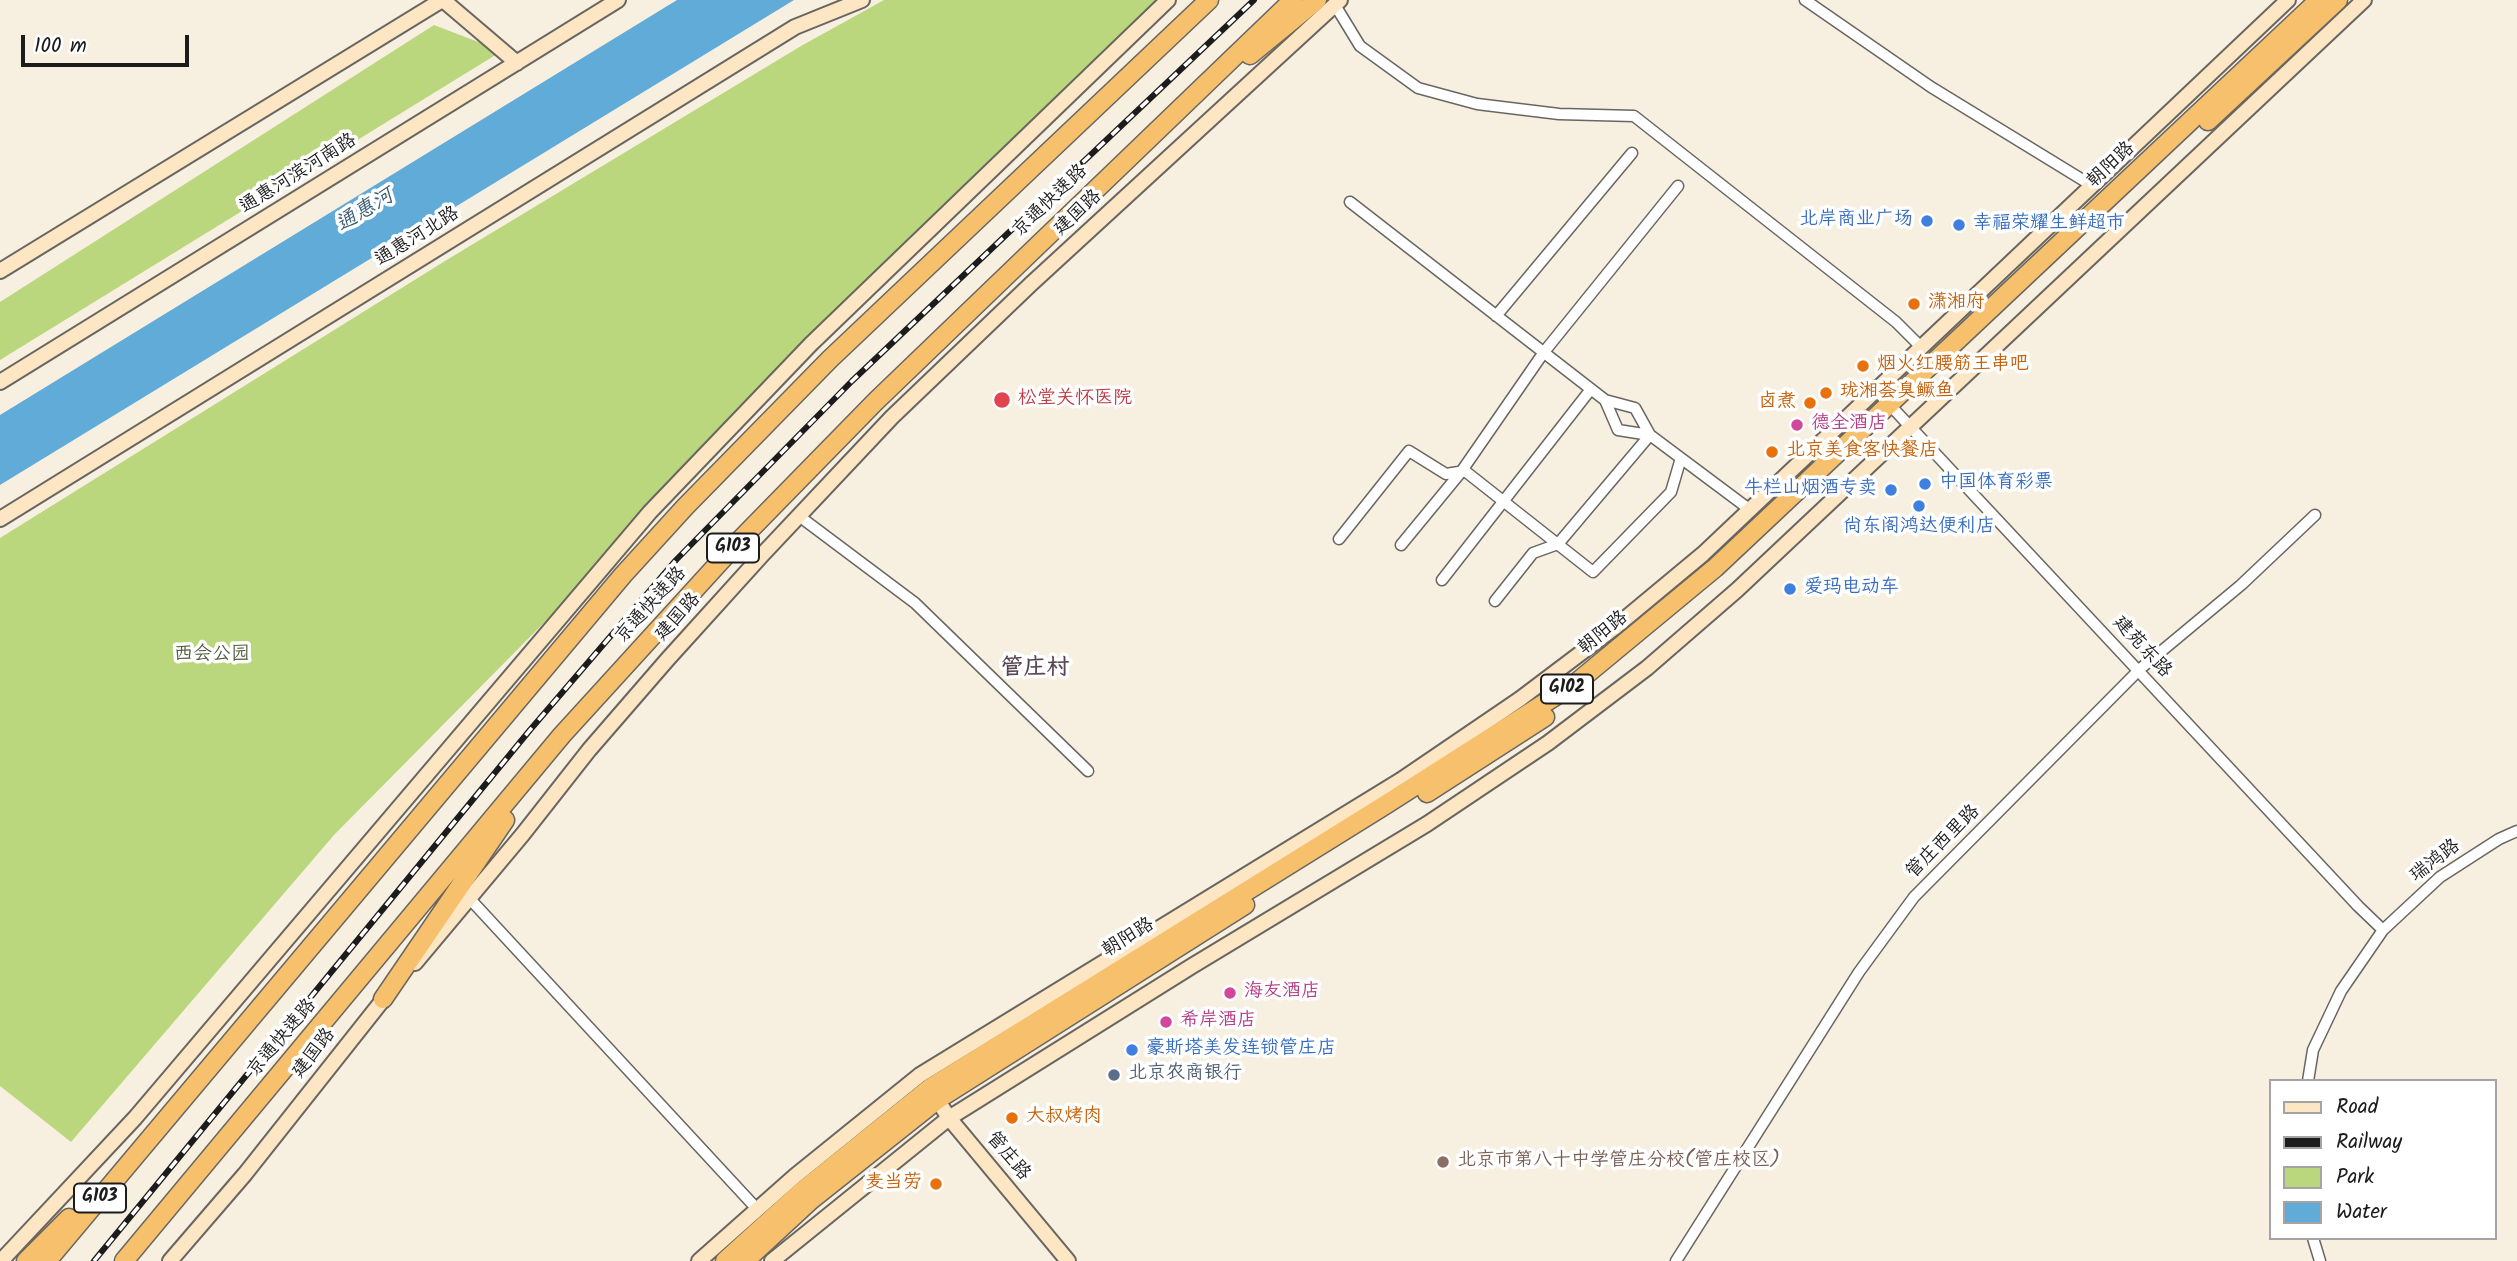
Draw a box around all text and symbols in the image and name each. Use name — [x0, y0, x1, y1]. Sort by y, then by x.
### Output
scale bar — [24, 21, 192, 65]
text: 100 m — [34, 30, 87, 63]
street label: 通惠河滨河南路 — [237, 130, 361, 220]
street label: 朝阳路 — [2083, 138, 2141, 194]
street label: 京通快速路 — [1009, 161, 1093, 243]
water label: 通惠河 — [333, 185, 399, 239]
street label: 建国路 — [1050, 186, 1108, 242]
street label: 通惠河北路 — [372, 203, 464, 273]
place label: 北岸商业广场 — [1799, 210, 1913, 232]
marker: 北岸商业广场 — [1919, 213, 1935, 229]
place label: 幸福荣耀生鲜超市 — [1973, 214, 2125, 236]
marker: 幸福荣耀生鲜超市 — [1951, 217, 1967, 233]
place label: 潇湘府 — [1928, 293, 1985, 315]
marker: 潇湘府 — [1906, 296, 1922, 312]
place label: 烟火红腰筋王串吧 — [1877, 355, 2029, 377]
marker: 烟火红腰筋王串吧 — [1855, 358, 1871, 374]
place label: 珑湘荟臭鳜鱼 — [1840, 382, 1954, 404]
marker: 珑湘荟臭鳜鱼 — [1818, 385, 1834, 401]
place label: 松堂关怀医院 — [1018, 389, 1132, 411]
marker: 松堂关怀医院 — [992, 390, 1012, 410]
place label: 卤煮 — [1758, 392, 1796, 414]
marker: 卤煮 — [1802, 395, 1818, 411]
place label: 德全酒店 — [1811, 414, 1887, 436]
marker: 德全酒店 — [1789, 417, 1805, 433]
place label: 北京美食客快餐店 — [1786, 441, 1938, 463]
marker: 北京美食客快餐店 — [1764, 444, 1780, 460]
place label: 中国体育彩票 — [1939, 473, 2053, 495]
marker: 中国体育彩票 — [1917, 476, 1933, 492]
place label: 牛栏山烟酒专卖 — [1744, 479, 1877, 501]
marker: 牛栏山烟酒专卖 — [1883, 482, 1899, 498]
marker: 尚东阁鸿达便利店 — [1911, 498, 1927, 514]
place label: 尚东阁鸿达便利店 — [1843, 517, 1995, 539]
road number: G103 — [707, 534, 759, 562]
street label: 京通快速路 — [612, 563, 692, 649]
place label: 爱玛电动车 — [1804, 578, 1899, 600]
marker: 爱玛电动车 — [1782, 581, 1798, 597]
street label: 建国路 — [651, 589, 707, 647]
street label: 朝阳路 — [1575, 607, 1633, 661]
street label: 建苑东路 — [2107, 612, 2175, 684]
park label: 西会公园 — [174, 645, 250, 667]
district label: 管庄村 — [1001, 656, 1069, 684]
road number: G102 — [1541, 674, 1593, 704]
street label: 管庄西里路 — [1902, 801, 1986, 885]
street label: 瑞鸿路 — [2406, 836, 2466, 888]
street label: 朝阳路 — [1099, 914, 1159, 964]
place label: 海友酒店 — [1244, 982, 1320, 1004]
marker: 海友酒店 — [1222, 985, 1238, 1001]
street label: 京通快速路 — [244, 995, 322, 1083]
place label: 希岸酒店 — [1180, 1011, 1256, 1033]
marker: 希岸酒店 — [1158, 1014, 1174, 1030]
street label: 建国路 — [288, 1025, 342, 1083]
place label: 豪斯塔美发连锁管庄店 — [1146, 1039, 1336, 1061]
marker: 豪斯塔美发连锁管庄店 — [1124, 1042, 1140, 1058]
place label: 北京农商银行 — [1128, 1064, 1242, 1086]
marker: 北京农商银行 — [1106, 1067, 1122, 1083]
legend — [2268, 1079, 2496, 1240]
text: Road — [2336, 1091, 2378, 1124]
place label: 大叔烤肉 — [1026, 1107, 1102, 1129]
marker: 大叔烤肉 — [1004, 1110, 1020, 1126]
text: Railway — [2336, 1126, 2402, 1159]
street label: 管庄路 — [980, 1128, 1034, 1186]
place label: 北京市第八十中学管庄分校(管庄校区) — [1457, 1151, 1780, 1173]
marker: 北京市第八十中学管庄分校(管庄校区) — [1435, 1154, 1451, 1170]
text: Park — [2336, 1161, 2374, 1194]
place label: 麦当劳 — [865, 1173, 922, 1195]
marker: 麦当劳 — [928, 1176, 944, 1192]
road number: G103 — [74, 1184, 126, 1212]
text: Water — [2336, 1196, 2387, 1229]

